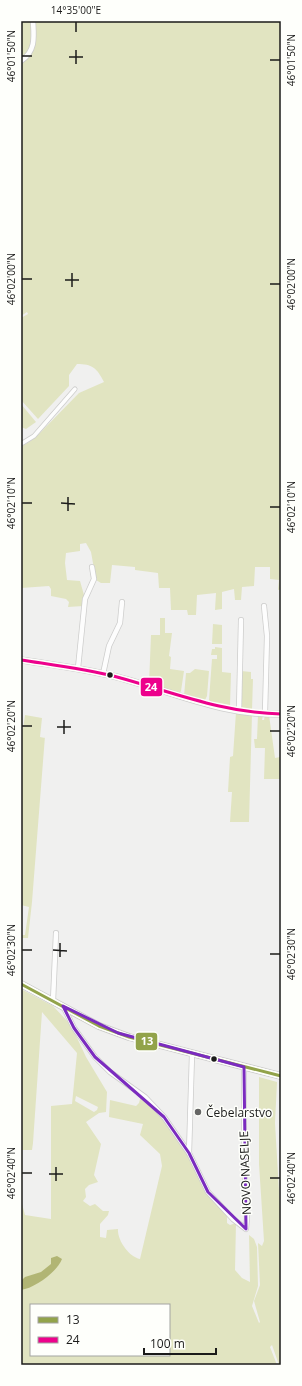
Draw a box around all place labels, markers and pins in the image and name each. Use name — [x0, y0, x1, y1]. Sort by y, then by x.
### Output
unlabelled marker — [105, 670, 115, 680]
unlabelled marker — [209, 1054, 219, 1064]
place label: Čebelarstvo — [206, 1104, 272, 1121]
marker: Čebelarstvo — [193, 1107, 203, 1117]

